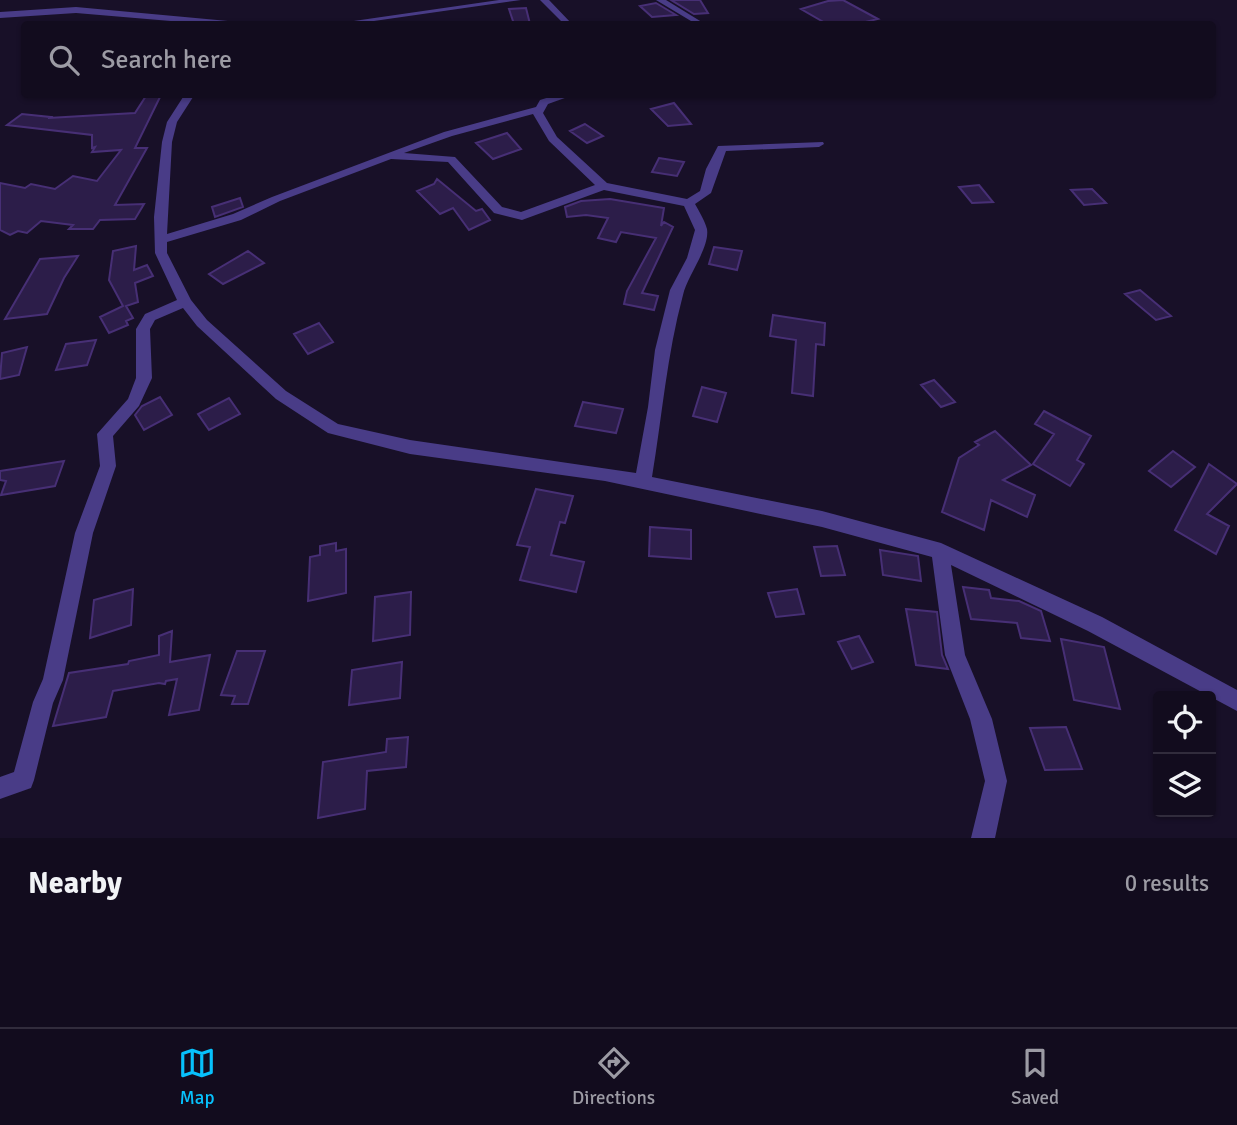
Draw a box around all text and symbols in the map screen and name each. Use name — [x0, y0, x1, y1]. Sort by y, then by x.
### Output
search box — [21, 21, 1216, 98]
icon: search — [45, 41, 83, 79]
text: Search here — [101, 44, 232, 76]
map controls — [1153, 691, 1216, 817]
button: locate — [1153, 691, 1216, 754]
button: layers — [1153, 754, 1216, 817]
text: Nearby — [28, 865, 122, 902]
text: 0 results — [1125, 869, 1209, 898]
tab: Map — [178, 1044, 216, 1110]
tab: Directions — [572, 1044, 655, 1110]
tab: Saved — [1011, 1044, 1059, 1110]

